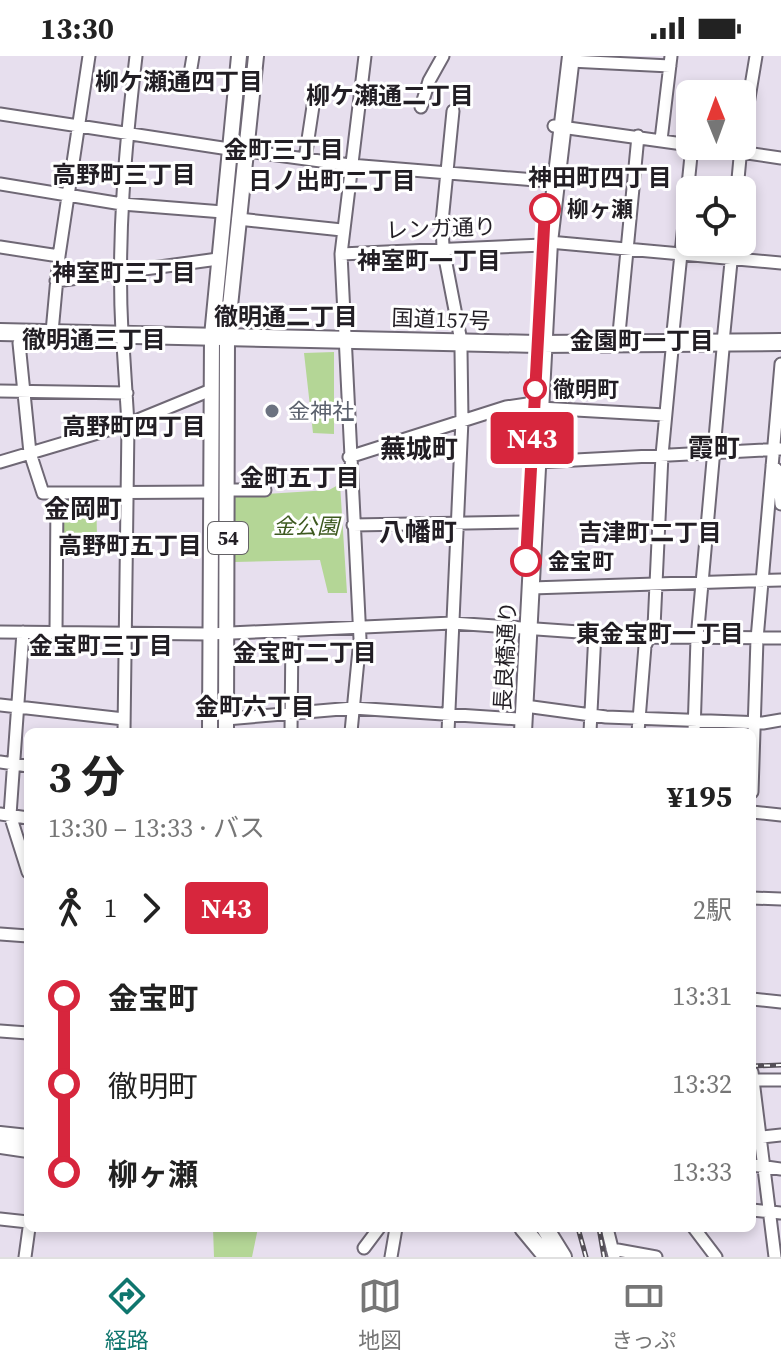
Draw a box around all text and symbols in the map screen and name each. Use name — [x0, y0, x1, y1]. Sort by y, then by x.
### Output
text: 13:30 — [40, 8, 114, 49]
district label: 柳ケ瀬通四丁目 — [95, 65, 263, 98]
district label: 柳ケ瀬通二丁目 — [306, 79, 474, 112]
north arrow — [676, 80, 756, 160]
map controls — [676, 80, 756, 256]
district label: 金町三丁目 — [224, 133, 344, 166]
district label: 高野町三丁目 — [52, 158, 196, 191]
district label: 神田町四丁目 — [528, 161, 672, 194]
district label: 日ノ出町二丁目 — [248, 164, 416, 197]
button: locate — [676, 176, 756, 256]
marker: 柳ヶ瀬 — [530, 194, 560, 224]
place label: 柳ヶ瀬 — [567, 194, 633, 224]
street label: レンガ通り — [386, 211, 496, 245]
district label: 神室町一丁目 — [357, 244, 501, 277]
district label: 神室町三丁目 — [52, 256, 196, 289]
district label: 徹明通二丁目 — [214, 300, 358, 333]
street label: 国道157号 — [391, 302, 491, 336]
district label: 徹明通三丁目 — [22, 323, 166, 356]
district label: 金園町一丁目 — [570, 324, 714, 357]
place label: 徹明町 — [553, 374, 619, 404]
marker: 徹明町 — [524, 378, 546, 400]
place label: 金神社 — [288, 396, 354, 426]
marker: 金神社 — [263, 402, 281, 420]
district label: 高野町四丁目 — [62, 410, 206, 443]
line badge: N43 — [486, 412, 578, 464]
text: N43 — [507, 419, 557, 457]
district label: 霞町 — [688, 430, 740, 466]
district label: 蕪城町 — [380, 431, 458, 467]
district label: 金町五丁目 — [240, 461, 360, 494]
district label: 金岡町 — [44, 491, 122, 527]
park label: 金公園 — [273, 511, 342, 541]
district label: 八幡町 — [379, 514, 457, 550]
district label: 吉津町二丁目 — [578, 516, 722, 549]
road number: 54 — [208, 522, 248, 554]
district label: 高野町五丁目 — [58, 529, 202, 562]
marker: 金宝町 — [511, 546, 541, 576]
place label: 金宝町 — [548, 546, 614, 576]
street label: 長良橋通り — [487, 600, 523, 712]
district label: 東金宝町一丁目 — [576, 617, 744, 650]
district label: 金宝町三丁目 — [29, 629, 173, 662]
district label: 金宝町二丁目 — [233, 636, 377, 669]
district label: 金町六丁目 — [195, 690, 315, 723]
text: 3 分 — [48, 746, 125, 807]
text: ¥195 — [667, 776, 732, 817]
text: 13:30 – 13:33 · バス — [48, 810, 265, 846]
icon: walk — [48, 886, 92, 930]
icon: forward — [129, 886, 173, 930]
text: N43 — [201, 889, 252, 927]
text: 1 — [104, 890, 117, 926]
text: 2駅 — [693, 892, 732, 928]
text: 金宝町 — [108, 978, 198, 1019]
text: 13:31 — [672, 978, 732, 1014]
text: 徹明町 — [108, 1066, 198, 1107]
text: 13:32 — [672, 1066, 732, 1102]
text: 柳ヶ瀬 — [108, 1154, 198, 1195]
text: 13:33 — [672, 1154, 732, 1190]
tab: 経路 — [105, 1274, 149, 1355]
tab: 地図 — [358, 1274, 402, 1355]
tab: きっぷ — [611, 1274, 676, 1355]

